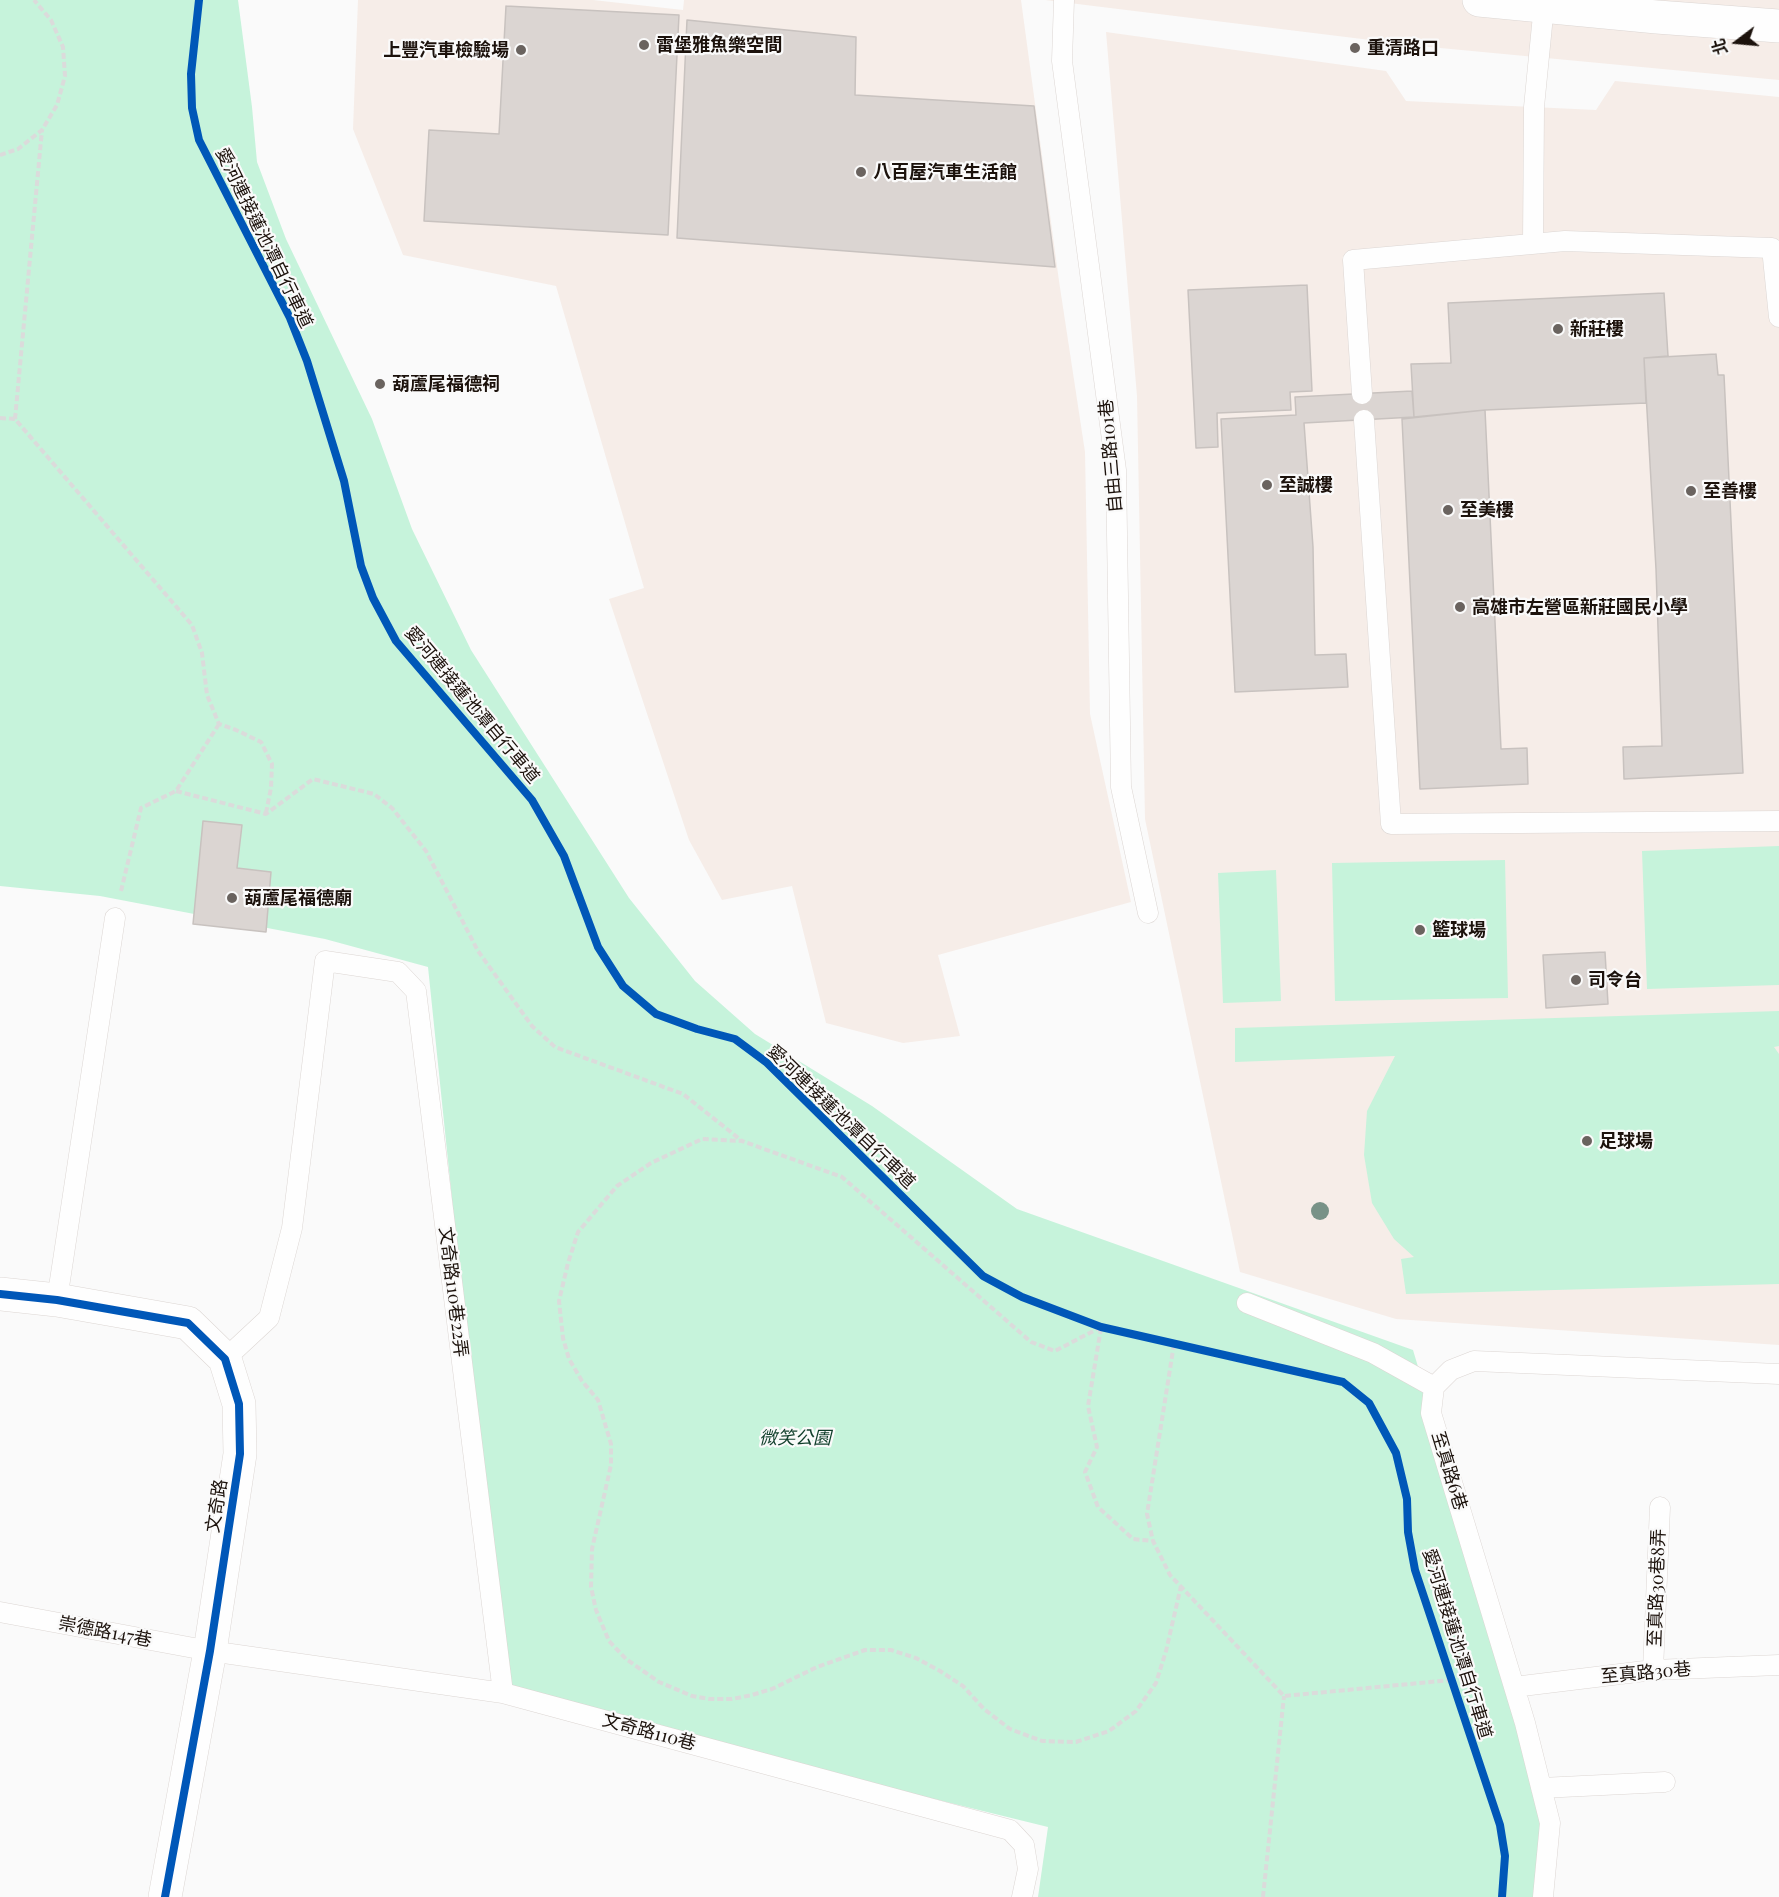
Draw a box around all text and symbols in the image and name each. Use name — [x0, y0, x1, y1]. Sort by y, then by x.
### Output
north arrow — [1707, 12, 1767, 72]
place label: 雷堡雅魚樂空間 — [656, 34, 782, 56]
place label: 重清路口 — [1367, 37, 1439, 59]
text: 北 — [1707, 37, 1732, 58]
marker: 雷堡雅魚樂空間 — [637, 38, 651, 52]
place label: 上豐汽車檢驗場 — [383, 39, 509, 61]
marker: 重清路口 — [1348, 41, 1362, 55]
marker: 上豐汽車檢驗場 — [514, 43, 528, 57]
street label: 愛河連接蓮池潭自行車道 — [211, 144, 317, 332]
place label: 八百屋汽車生活館 — [873, 161, 1017, 183]
marker: 八百屋汽車生活館 — [854, 165, 868, 179]
place label: 新莊樓 — [1570, 318, 1624, 340]
marker: 新莊樓 — [1551, 322, 1565, 336]
place label: 葫蘆尾福德祠 — [392, 373, 500, 395]
marker: 葫蘆尾福德祠 — [373, 377, 387, 391]
street label: 自由三路101巷 — [1095, 398, 1127, 514]
place label: 至誠樓 — [1279, 474, 1333, 496]
marker: 至誠樓 — [1260, 478, 1274, 492]
place label: 至善樓 — [1703, 480, 1757, 502]
marker: 至善樓 — [1684, 484, 1698, 498]
place label: 至美樓 — [1460, 499, 1514, 521]
marker: 至美樓 — [1441, 503, 1455, 517]
place label: 高雄市左營區新莊國民小學 — [1472, 596, 1688, 618]
marker: 高雄市左營區新莊國民小學 — [1453, 600, 1467, 614]
street label: 愛河連接蓮池潭自行車道 — [400, 622, 544, 788]
place label: 葫蘆尾福德廟 — [244, 887, 352, 909]
marker: 葫蘆尾福德廟 — [225, 891, 239, 905]
place label: 籃球場 — [1432, 919, 1486, 941]
marker: 籃球場 — [1413, 923, 1427, 937]
place label: 司令台 — [1588, 969, 1642, 991]
marker: 司令台 — [1569, 973, 1583, 987]
street label: 愛河連接蓮池潭自行車道 — [762, 1040, 920, 1194]
place label: 足球場 — [1599, 1130, 1653, 1152]
marker: 足球場 — [1580, 1134, 1594, 1148]
street label: 文奇路110巷22弄 — [434, 1225, 472, 1359]
park label: 微笑公園 — [759, 1427, 831, 1449]
street label: 至真路6巷 — [1427, 1429, 1471, 1513]
street label: 文奇路 — [202, 1478, 232, 1534]
street label: 至真路30巷8弄 — [1644, 1529, 1670, 1647]
street label: 愛河連接蓮池潭自行車道 — [1418, 1546, 1496, 1742]
street label: 崇德路147巷 — [56, 1612, 154, 1652]
street label: 至真路30巷 — [1600, 1658, 1692, 1688]
street label: 文奇路110巷 — [600, 1709, 698, 1755]

